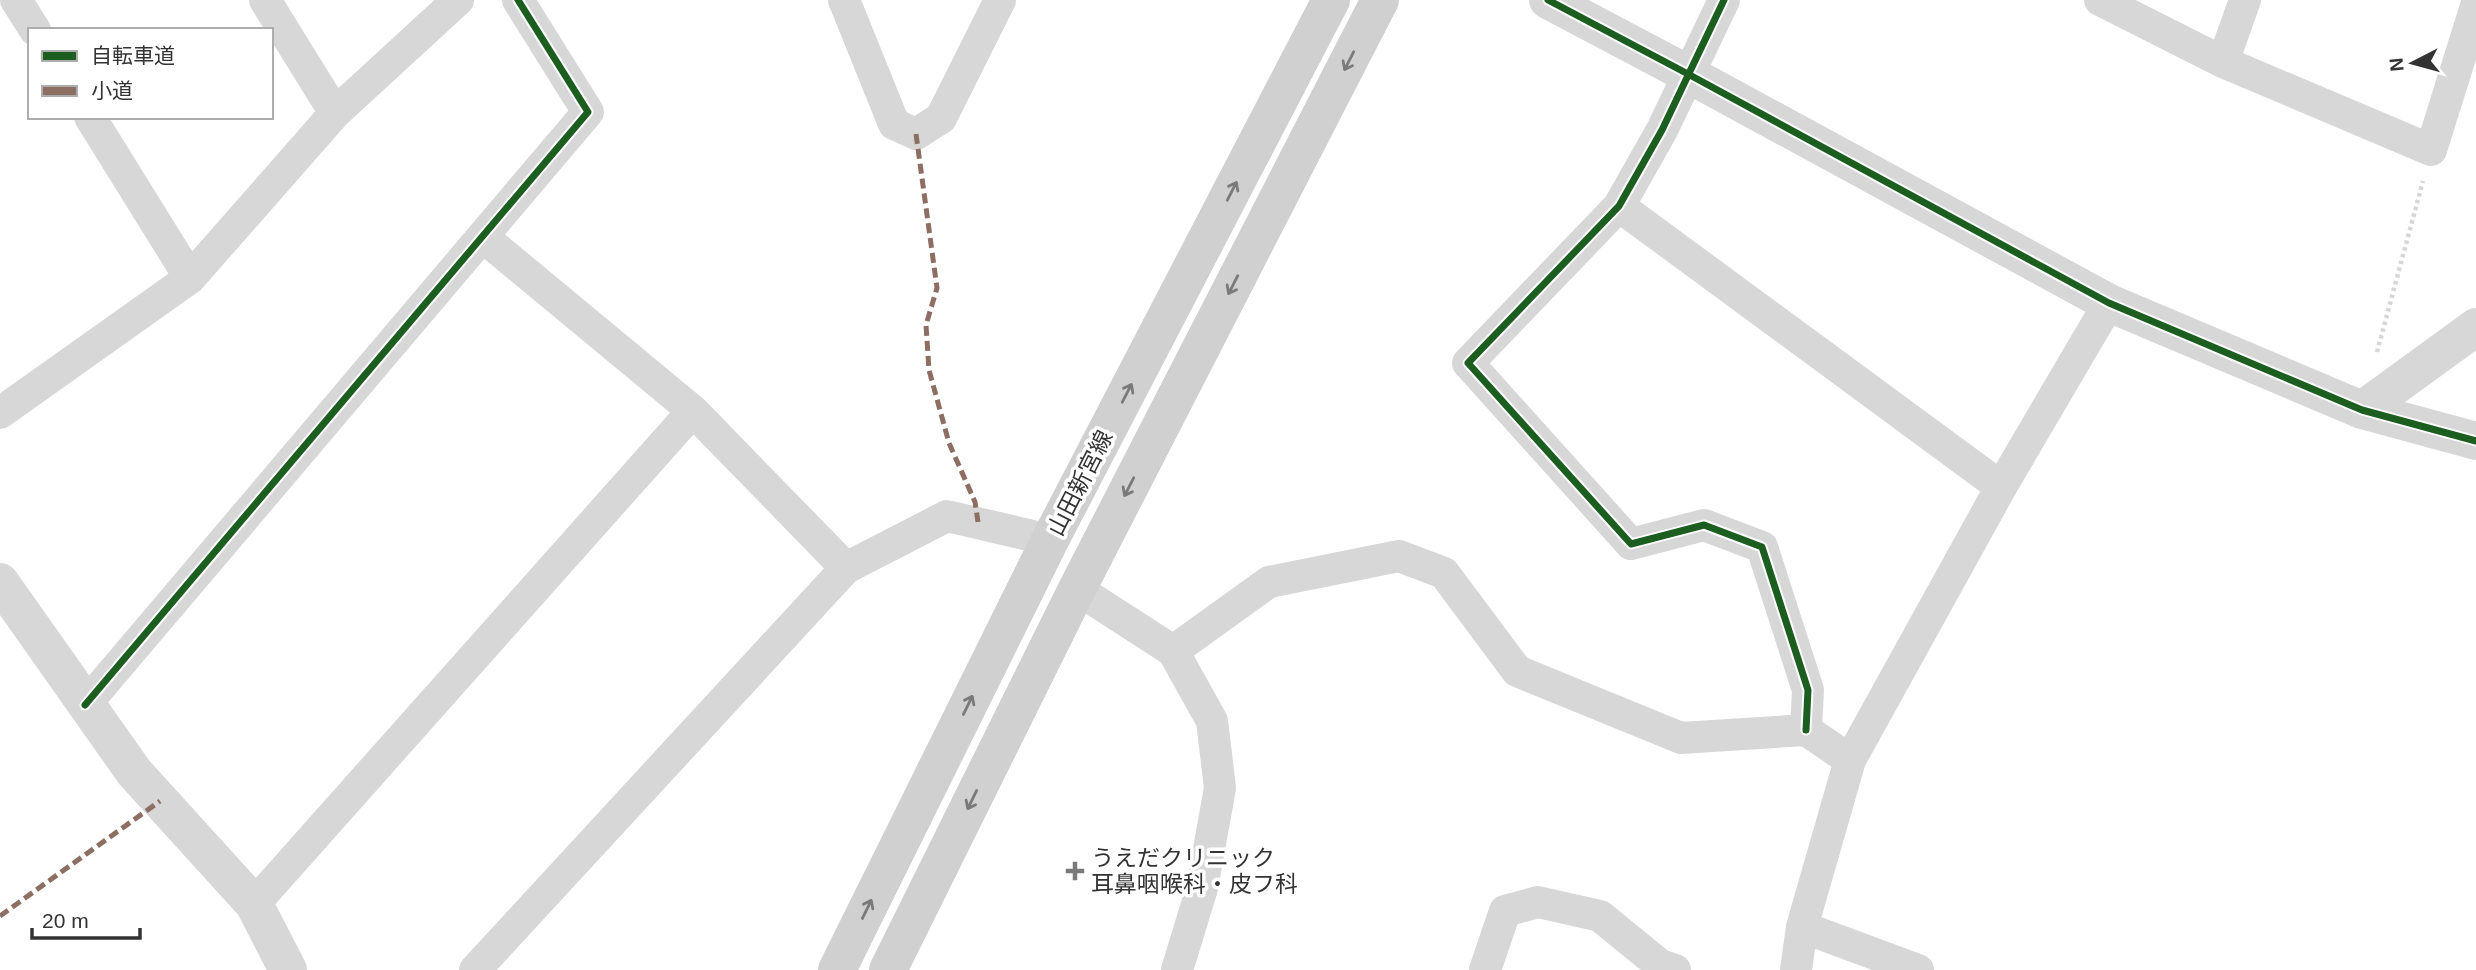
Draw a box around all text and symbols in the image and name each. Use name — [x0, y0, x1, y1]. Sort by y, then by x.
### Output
legend — [28, 28, 273, 119]
north arrow — [2378, 28, 2448, 98]
text: 自転車道 — [91, 44, 175, 67]
one-way arrow — [1341, 50, 1355, 71]
text: N — [2385, 57, 2408, 73]
text: 小道 — [91, 79, 133, 102]
one-way arrow — [1225, 181, 1239, 202]
one-way arrow — [1226, 274, 1240, 295]
one-way arrow — [1120, 383, 1134, 404]
street label: 山田新宮線 — [1042, 426, 1118, 540]
one-way arrow — [1122, 476, 1136, 497]
one-way arrow — [962, 695, 976, 716]
one-way arrow — [965, 789, 979, 810]
place label: うえだクリニック 耳鼻咽喉科・皮フ科 — [1091, 845, 1298, 897]
marker: うえだクリニック 耳鼻咽喉科・皮フ科 — [1065, 861, 1085, 881]
scale bar — [32, 897, 140, 941]
one-way arrow — [861, 899, 875, 920]
text: 20 m — [42, 909, 89, 932]

